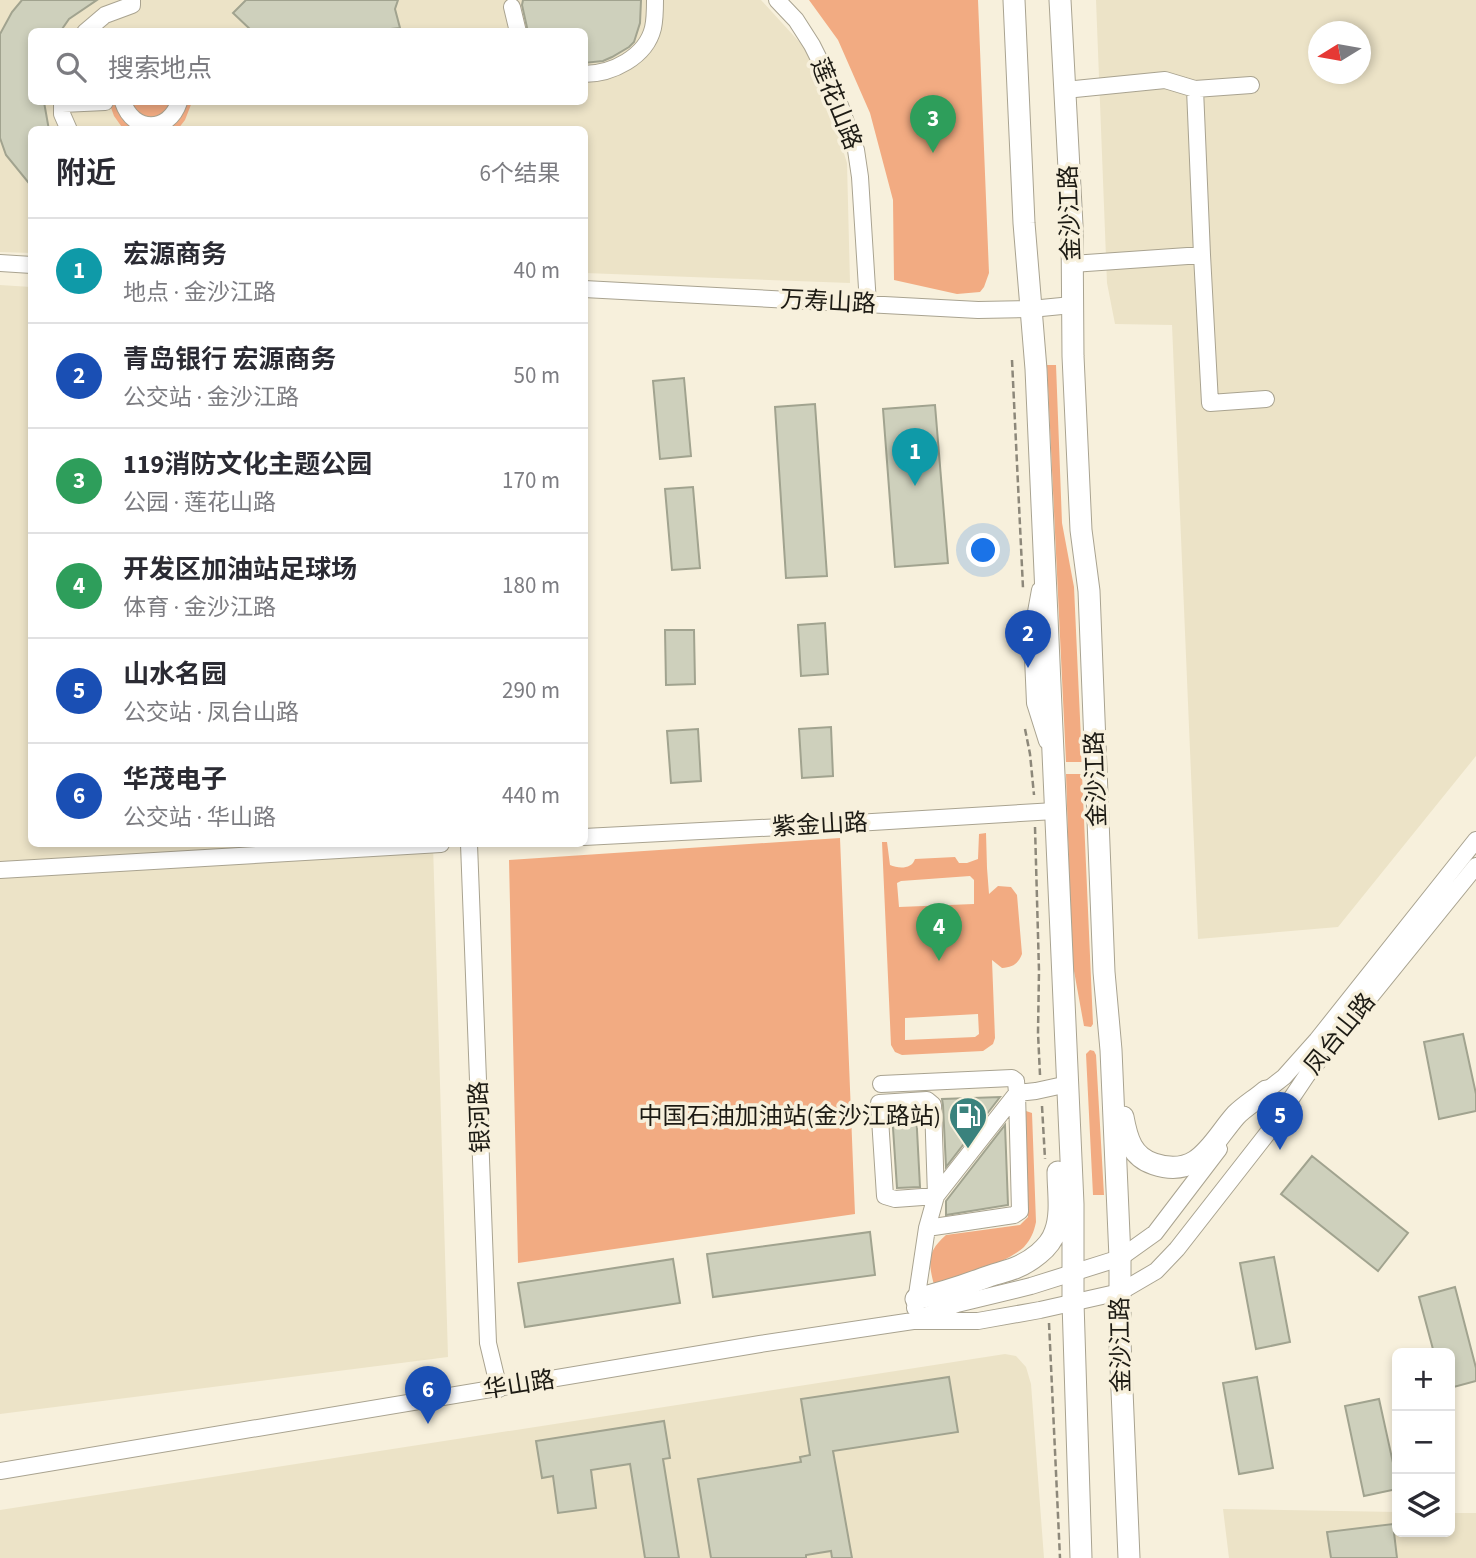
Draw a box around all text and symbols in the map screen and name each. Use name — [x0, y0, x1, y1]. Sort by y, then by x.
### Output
north arrow — [1308, 21, 1371, 84]
search box — [28, 28, 588, 105]
icon: search — [52, 48, 90, 86]
text: 搜索地点 — [108, 50, 212, 87]
street label: 莲花山路 — [802, 53, 870, 155]
pin: 3 — [910, 95, 956, 153]
text: 附近 — [56, 152, 116, 195]
text: 6个结果 — [480, 157, 560, 190]
street label: 金沙江路 — [1051, 164, 1089, 262]
text: 宏源商务 — [123, 236, 227, 273]
text: 1 — [73, 254, 85, 287]
text: 40 m — [513, 254, 560, 287]
text: 地点 · 金沙江路 — [123, 276, 276, 309]
street label: 万寿山路 — [779, 282, 877, 322]
text: 青岛银行 宏源商务 — [123, 341, 336, 378]
text: 2 — [73, 359, 85, 392]
text: 50 m — [513, 359, 560, 392]
text: 公交站 · 金沙江路 — [123, 381, 299, 414]
pin: 1 — [892, 428, 938, 486]
text: 119消防文化主题公园 — [123, 446, 372, 483]
text: 3 — [73, 464, 85, 497]
text: 170 m — [502, 464, 560, 497]
text: 公园 · 莲花山路 — [123, 486, 276, 519]
your location — [966, 533, 1000, 567]
text: 开发区加油站足球场 — [123, 551, 357, 588]
text: 4 — [73, 569, 85, 602]
text: 180 m — [502, 569, 560, 602]
text: 体育 · 金沙江路 — [123, 591, 276, 624]
pin: 2 — [1005, 610, 1051, 668]
text: 山水名园 — [123, 656, 227, 693]
text: 5 — [73, 674, 85, 707]
text: 290 m — [502, 674, 560, 707]
text: 公交站 · 凤台山路 — [123, 696, 299, 729]
street label: 金沙江路 — [1077, 730, 1115, 828]
text: 华茂电子 — [123, 761, 227, 798]
text: 6 — [73, 779, 85, 812]
text: 440 m — [502, 779, 560, 812]
text: 公交站 · 华山路 — [123, 801, 276, 834]
street label: 紫金山路 — [771, 805, 869, 845]
pin: 4 — [916, 903, 962, 961]
street label: 凤台山路 — [1296, 986, 1384, 1082]
street label: 银河路 — [461, 1080, 499, 1154]
pin: 5 — [1257, 1092, 1303, 1150]
fuel station icon: 中国石油加油站(金沙江路站) — [947, 1095, 989, 1150]
place label: 中国石油加油站(金沙江路站) — [638, 1099, 941, 1134]
street label: 金沙江路 — [1103, 1297, 1139, 1393]
map controls — [1392, 1348, 1455, 1537]
button: + — [1392, 1348, 1455, 1411]
street label: 华山路 — [481, 1362, 557, 1408]
pin: 6 — [405, 1366, 451, 1424]
button: − — [1392, 1411, 1455, 1474]
button: layers — [1392, 1474, 1455, 1537]

